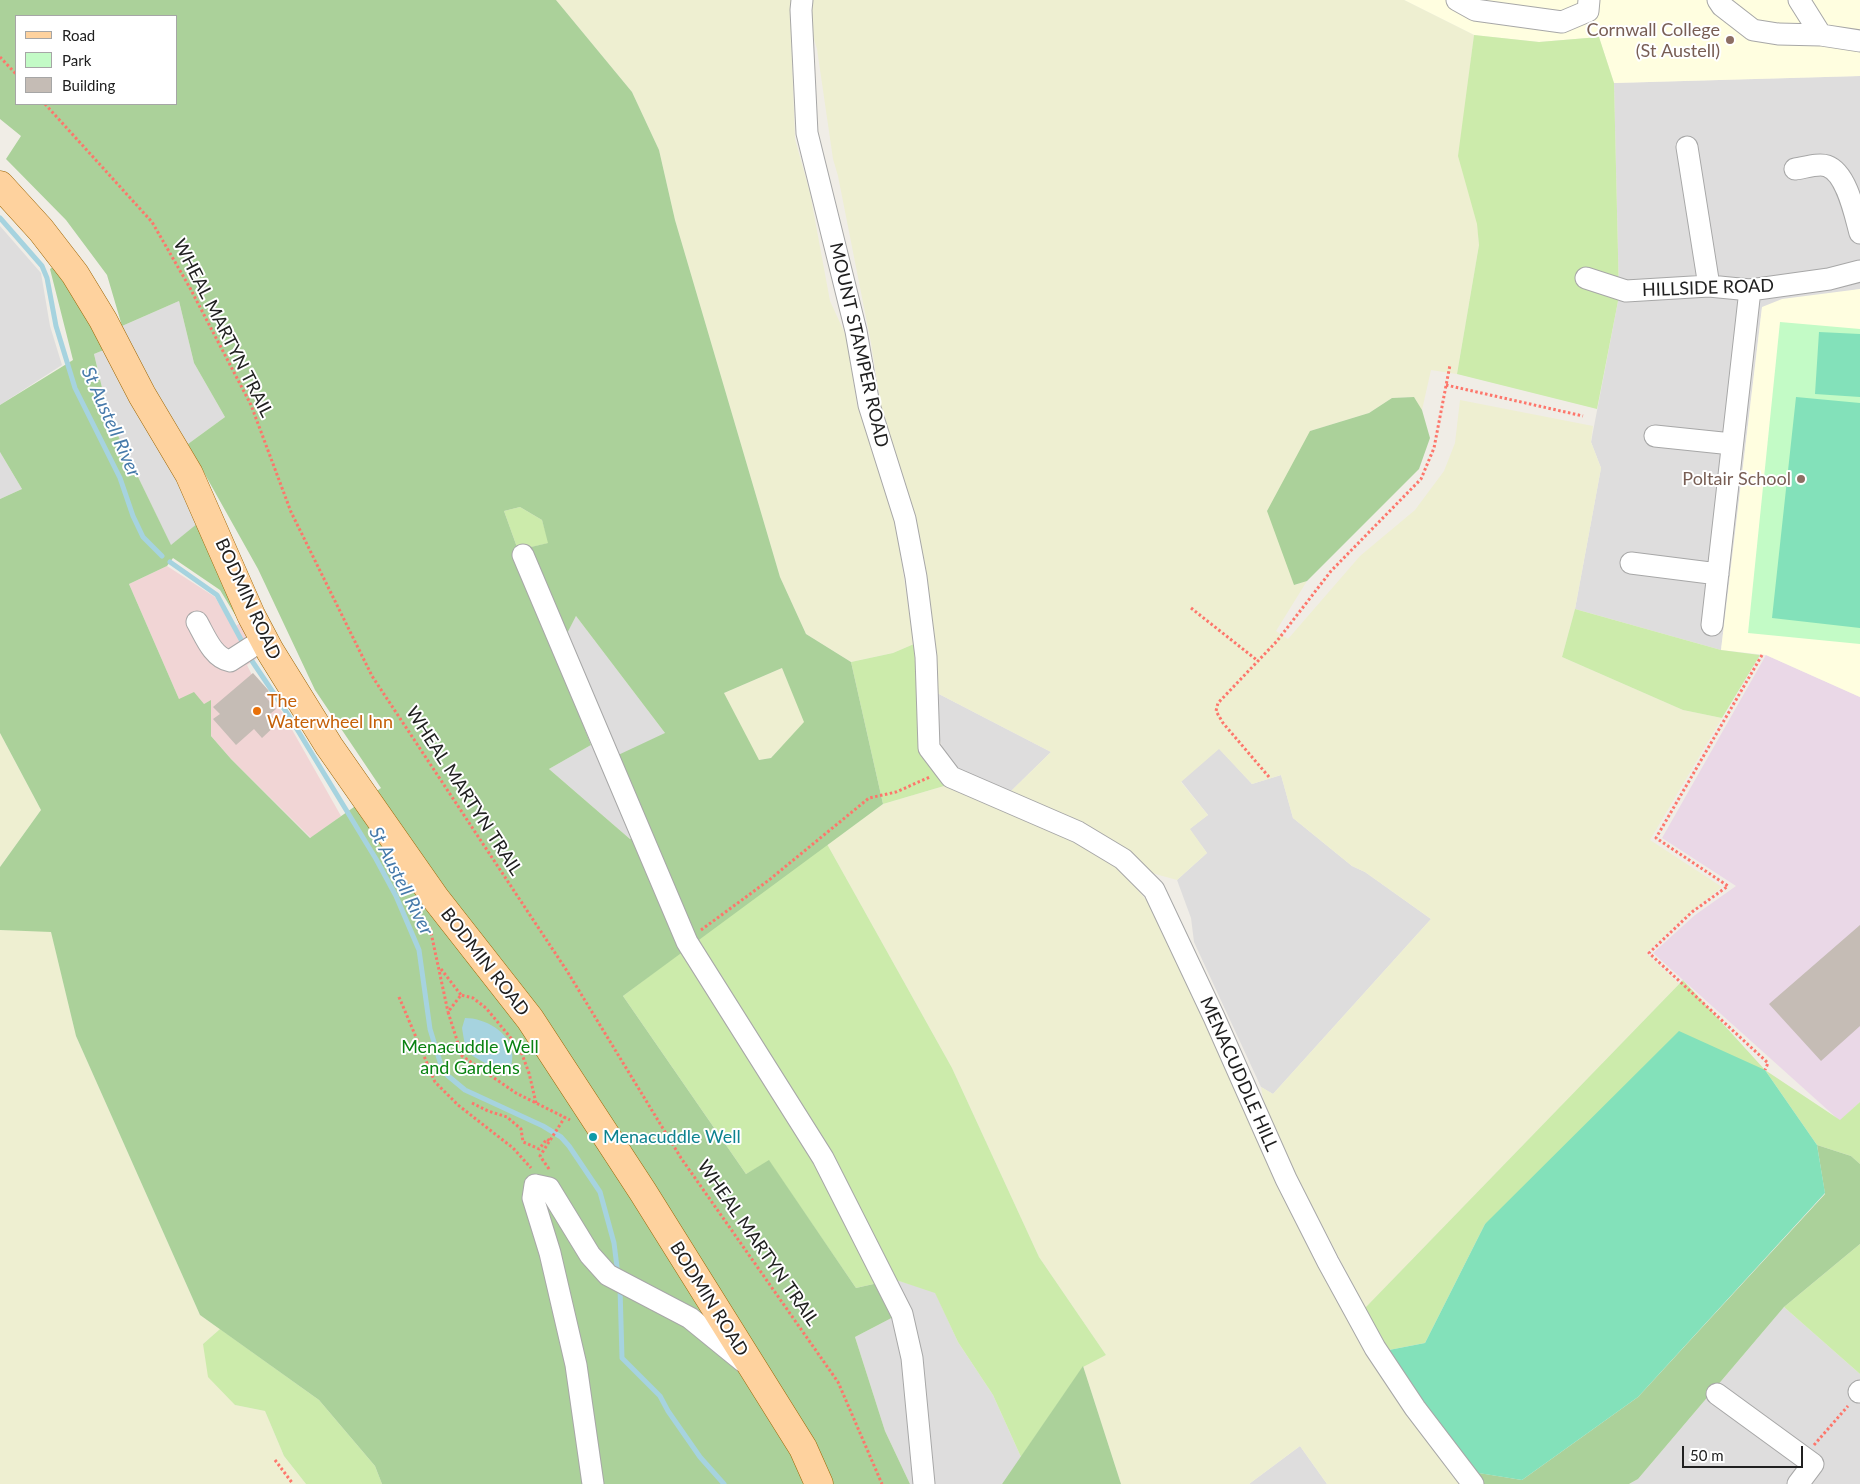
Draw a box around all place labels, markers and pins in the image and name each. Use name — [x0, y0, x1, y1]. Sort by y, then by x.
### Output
place label: Cornwall College (St Austell) — [1587, 19, 1720, 62]
marker: Cornwall College (St Austell) — [1724, 34, 1736, 46]
place label: Poltair School — [1682, 468, 1791, 490]
marker: Poltair School — [1795, 473, 1807, 485]
place label: The Waterwheel Inn — [267, 690, 393, 732]
marker: The Waterwheel Inn — [251, 705, 263, 717]
place label: Menacuddle Well — [603, 1126, 741, 1148]
marker: Menacuddle Well — [587, 1131, 599, 1143]

